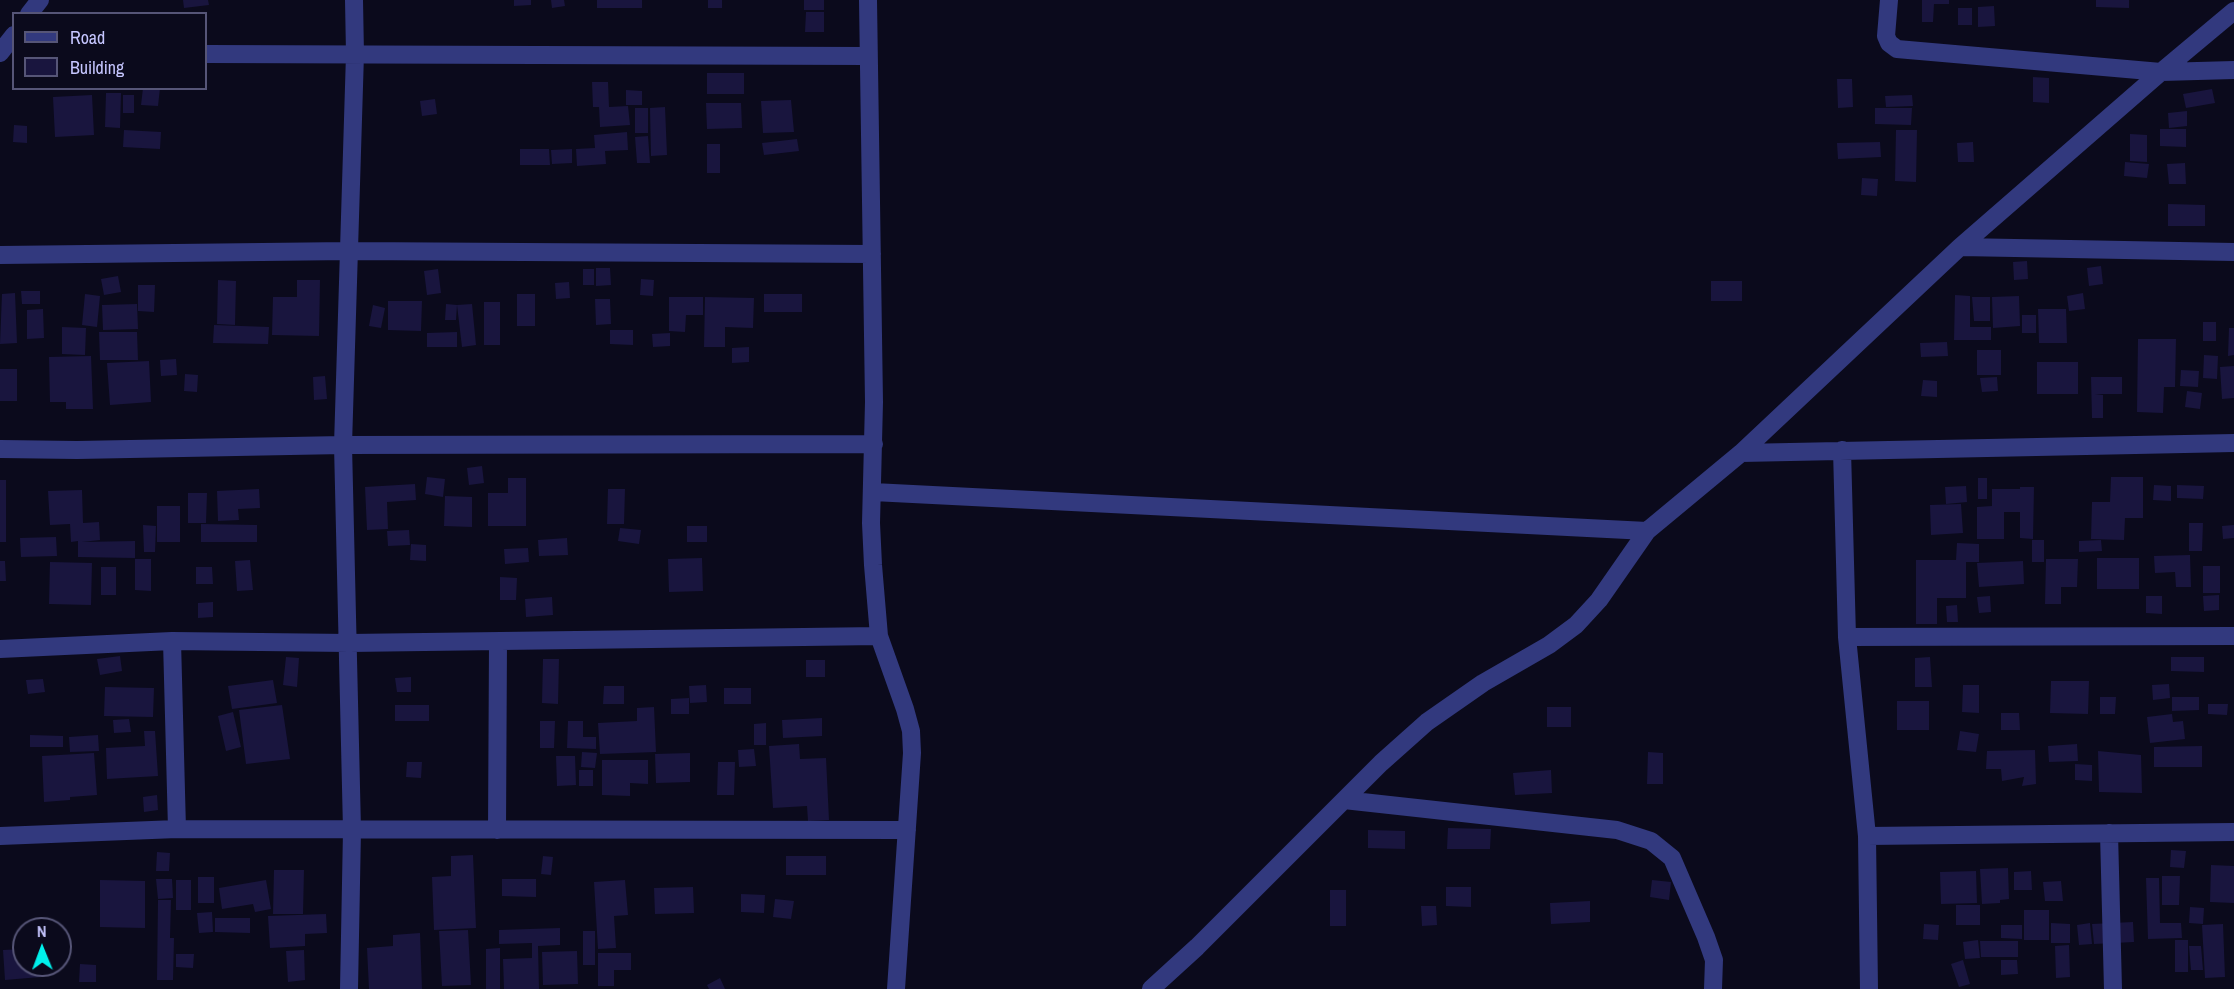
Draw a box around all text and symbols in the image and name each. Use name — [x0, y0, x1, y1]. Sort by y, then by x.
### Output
legend — [12, 12, 207, 90]
text: Road — [70, 25, 105, 50]
text: Building — [70, 55, 124, 80]
north arrow — [12, 917, 72, 977]
text: N — [37, 920, 47, 942]

